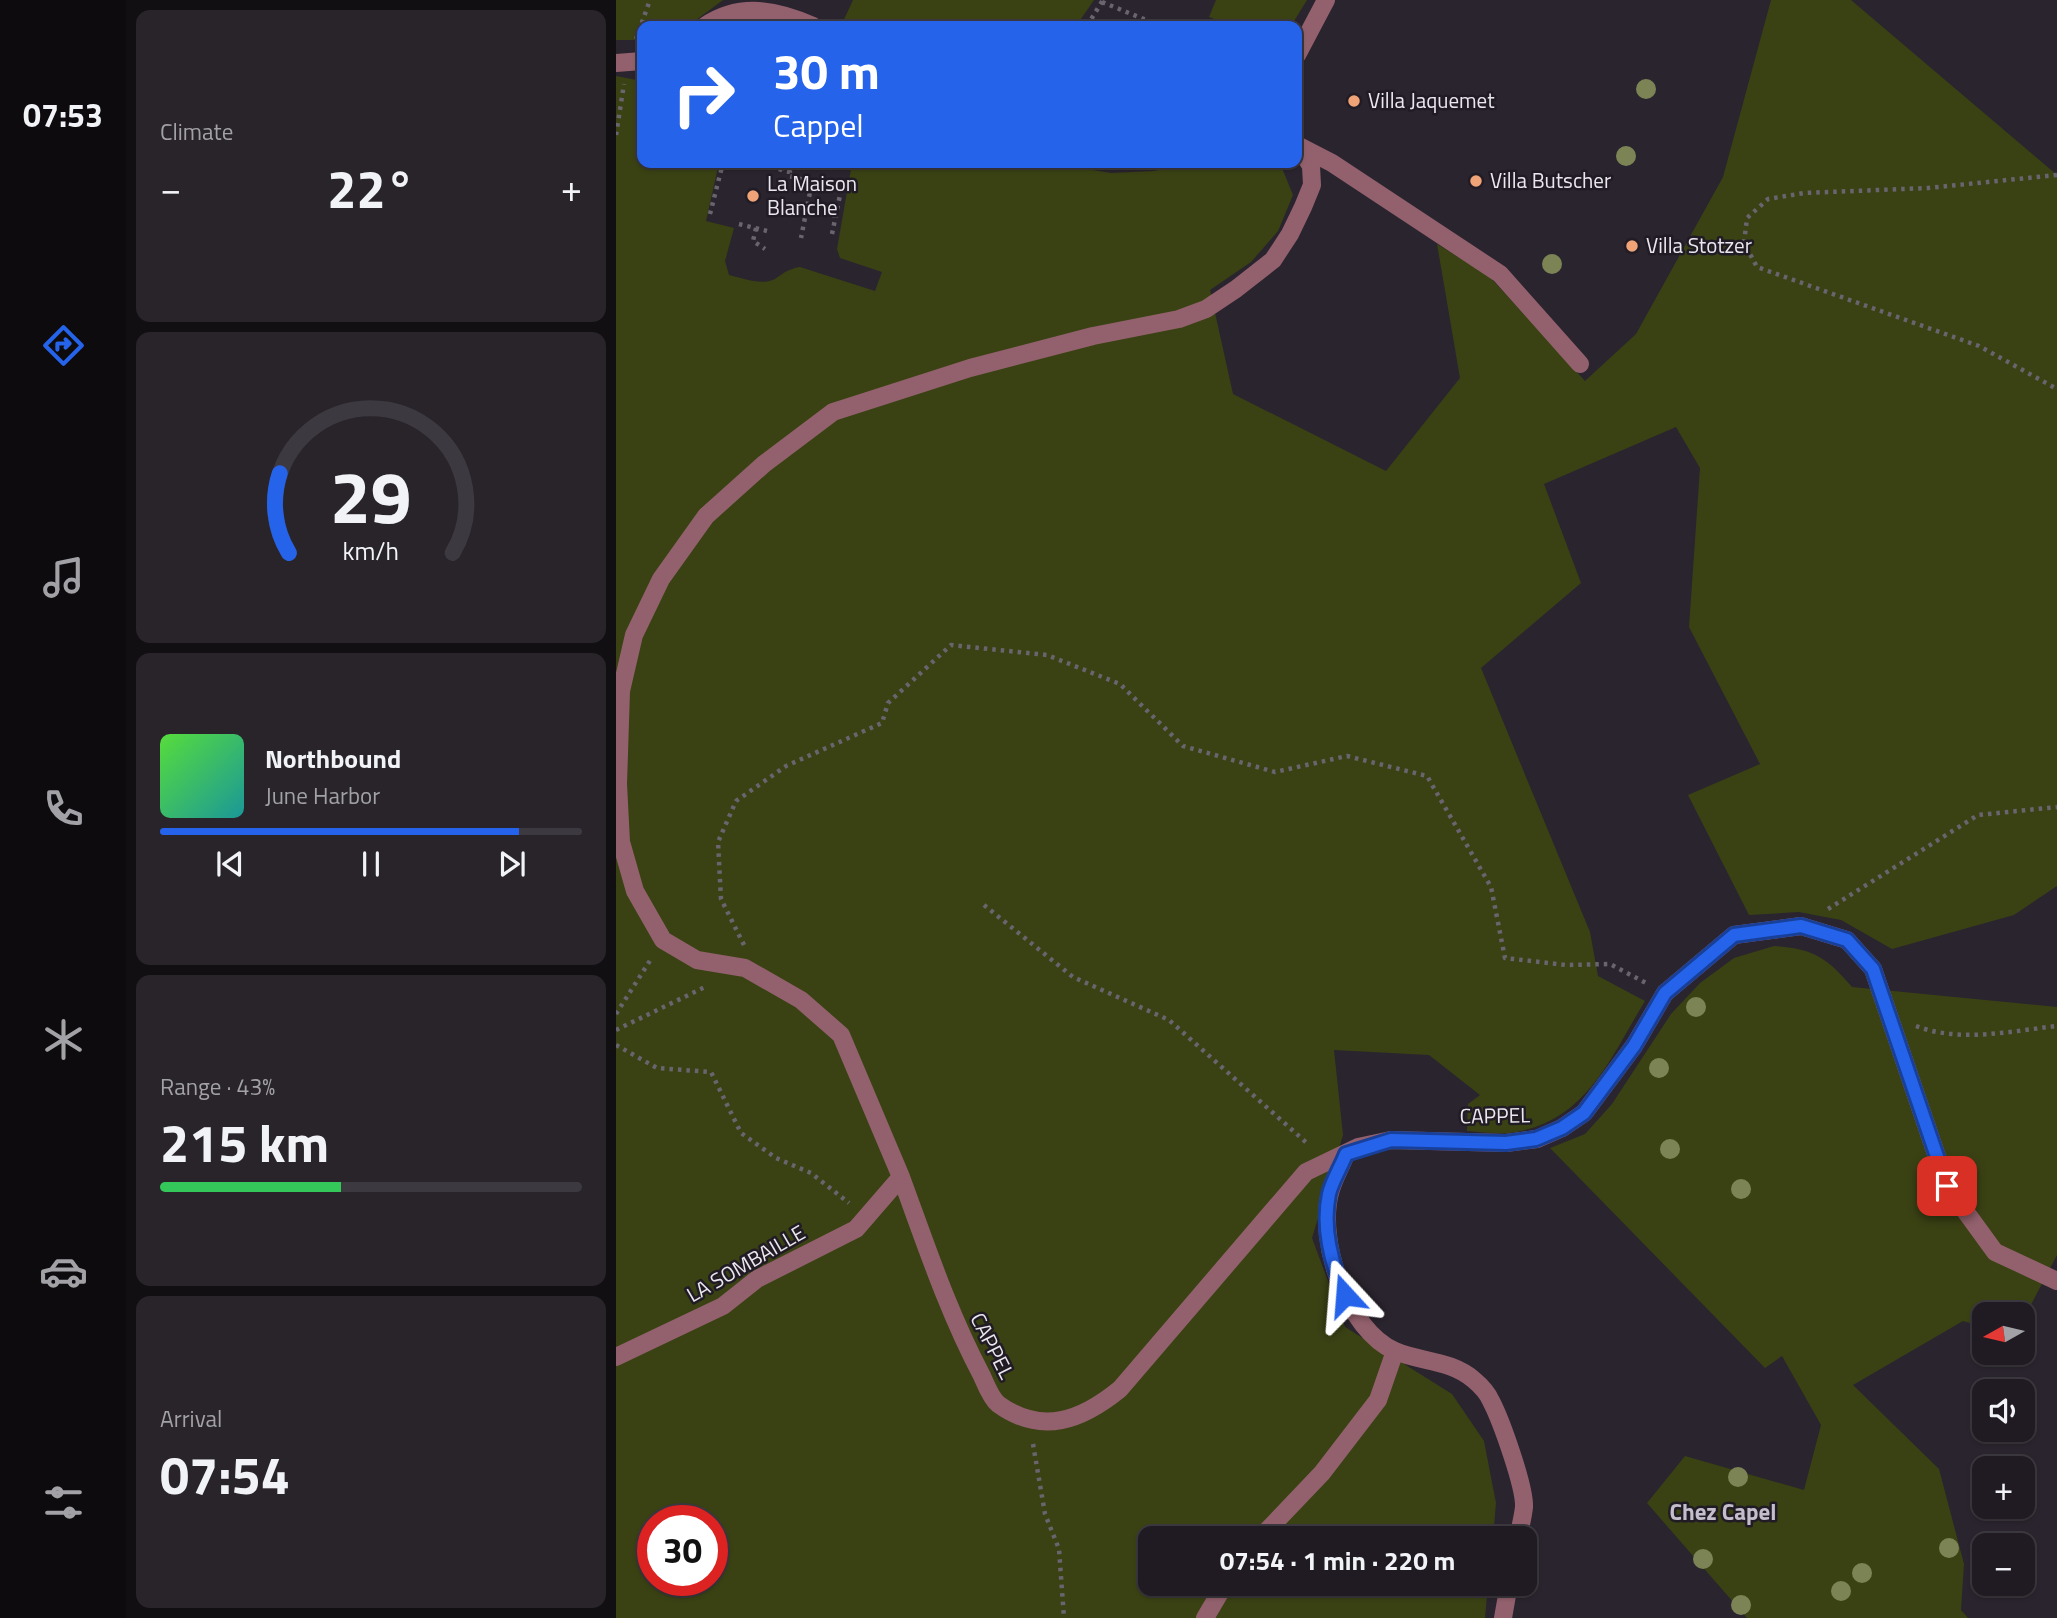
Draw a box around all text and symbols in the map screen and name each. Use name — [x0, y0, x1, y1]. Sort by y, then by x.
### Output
text: 30 m — [773, 33, 880, 108]
icon: right — [658, 49, 749, 140]
place label: Villa Jaquemet — [1368, 84, 1495, 116]
text: 07:53 — [23, 91, 103, 139]
marker: Villa Jaquemet — [1346, 93, 1362, 109]
text: Cappel — [773, 101, 864, 149]
text: Climate — [160, 114, 233, 149]
text: 22° — [327, 149, 415, 228]
text: − — [160, 159, 181, 217]
text: + — [561, 159, 582, 217]
place label: Villa Butscher — [1490, 164, 1611, 196]
place label: La Maison Blanche — [767, 167, 857, 223]
marker: Villa Butscher — [1468, 173, 1484, 189]
marker: La Maison Blanche — [745, 188, 761, 204]
place label: Villa Stotzer — [1646, 229, 1752, 261]
marker: Villa Stotzer — [1624, 238, 1640, 254]
icon: directions — [39, 321, 88, 370]
text: 29 — [330, 442, 412, 552]
text: km/h — [343, 532, 399, 570]
icon: music — [39, 553, 88, 602]
text: Northbound — [265, 739, 401, 778]
text: June Harbor — [265, 778, 380, 813]
icon: phone — [39, 784, 88, 833]
icon: previous — [211, 845, 249, 883]
icon: pause — [352, 845, 390, 883]
icon: next — [493, 845, 531, 883]
icon: climate — [39, 1015, 88, 1064]
text: Range · 43% — [160, 1069, 275, 1104]
street label: CAPPEL — [1459, 1098, 1531, 1132]
text: 215 km — [160, 1103, 329, 1182]
pin — [1917, 1156, 1977, 1216]
icon: arrive — [1928, 1167, 1966, 1205]
street label: LA SOMBAILLE — [680, 1216, 811, 1310]
icon: car — [39, 1247, 88, 1296]
position arrow — [1308, 1258, 1382, 1332]
north arrow — [1972, 1302, 2035, 1365]
map controls — [1972, 1302, 2035, 1596]
street label: CAPPEL — [963, 1307, 1023, 1384]
button: sound — [1972, 1379, 2035, 1442]
text: Arrival — [160, 1401, 222, 1436]
text: 07:54 — [160, 1435, 290, 1514]
button: + — [1972, 1456, 2035, 1519]
icon: filters — [39, 1478, 88, 1527]
district label: Chez Capel — [1669, 1494, 1777, 1529]
speed limit sign: 30 — [637, 1505, 728, 1596]
button: − — [1972, 1533, 2035, 1596]
text: 07:54 · 1 min · 220 m — [1220, 1541, 1455, 1580]

